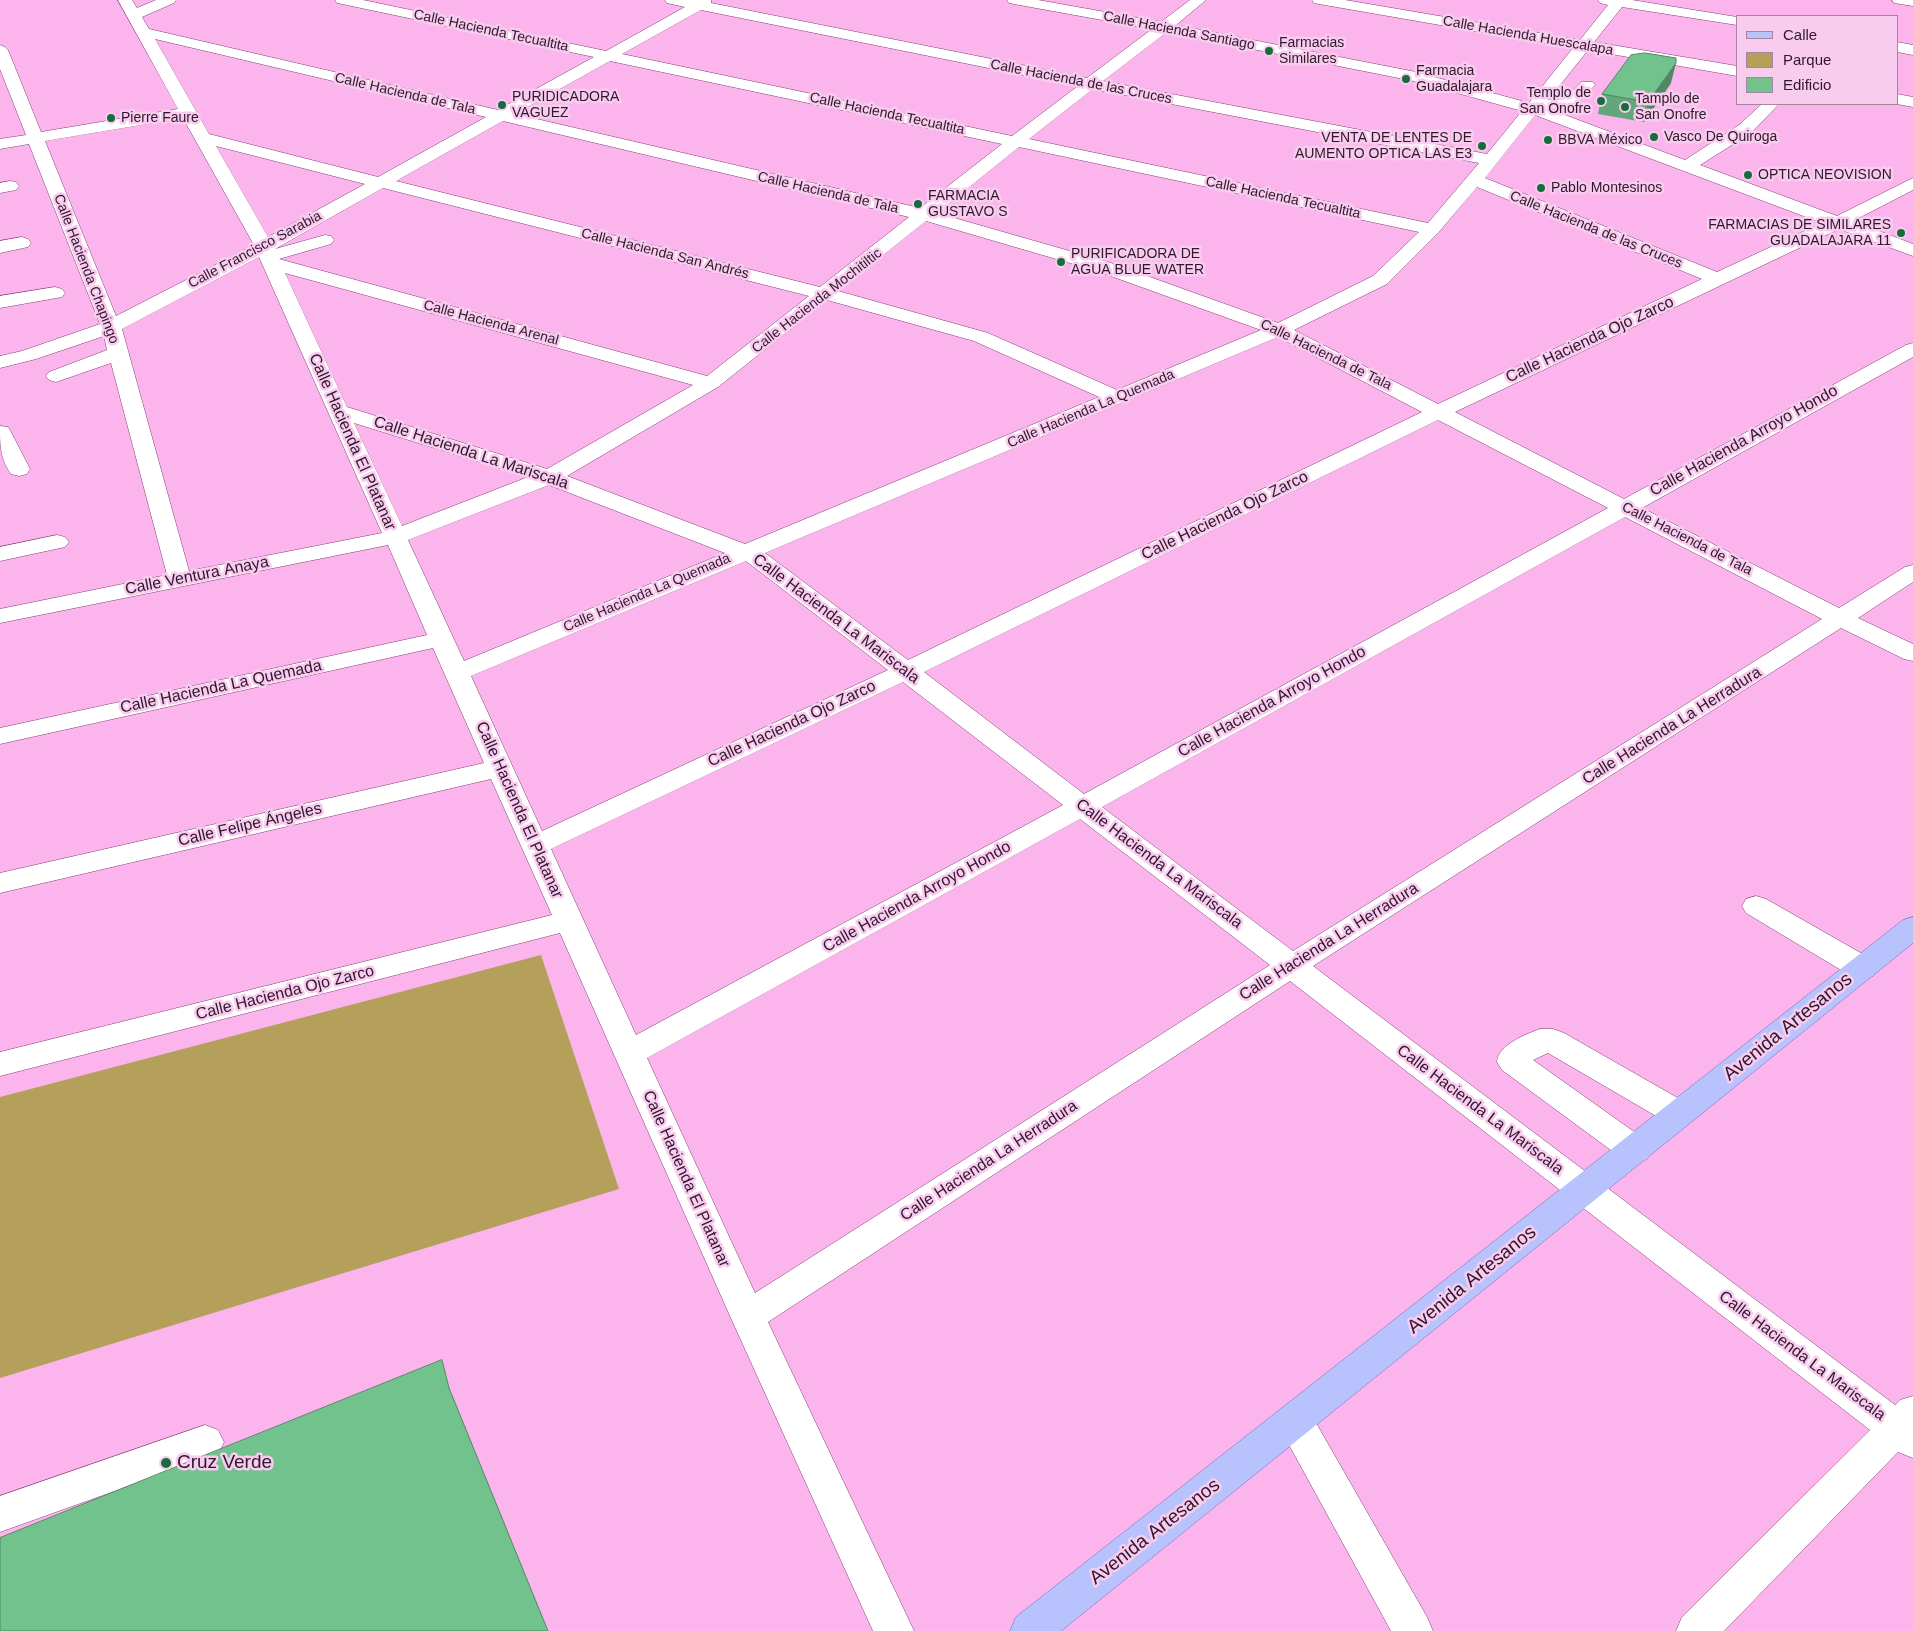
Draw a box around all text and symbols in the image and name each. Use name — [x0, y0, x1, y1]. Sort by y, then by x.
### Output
street label: Calle Hacienda Tecualtita — [412, 6, 570, 56]
street label: Calle Hacienda Santiago — [1102, 8, 1256, 54]
street label: Calle Hacienda Huescalapa — [1441, 13, 1615, 59]
legend — [1736, 15, 1898, 105]
text: Calle — [1783, 26, 1817, 43]
place label: Farmacias Similares — [1279, 35, 1344, 68]
marker: Farmacias Similares — [1263, 45, 1275, 57]
text: Parque — [1783, 51, 1831, 68]
street label: Calle Hacienda de las Cruces — [989, 56, 1173, 108]
place label: Farmacia Guadalajara — [1416, 63, 1492, 95]
street label: Calle Hacienda de Tala — [333, 70, 477, 118]
marker: Farmacia Guadalajara — [1400, 73, 1412, 85]
text: Edificio — [1783, 76, 1831, 93]
place label: Templo de San Onofre — [1519, 85, 1591, 118]
place label: PURIDICADORA VAGUEZ — [512, 89, 619, 121]
street label: Calle Hacienda Tecualtita — [808, 89, 966, 139]
place label: Tamplo de San Onofre — [1635, 91, 1707, 124]
marker: Templo de San Onofre — [1595, 95, 1607, 107]
marker: PURIDICADORA VAGUEZ — [496, 99, 508, 111]
marker: Tamplo de San Onofre — [1619, 101, 1631, 113]
place label: Pierre Faure — [121, 110, 199, 126]
marker: Pierre Faure — [105, 112, 117, 124]
place label: Vasco De Quiroga — [1664, 129, 1777, 145]
place label: VENTA DE LENTES DE AUMENTO OPTICA LAS E3 — [1295, 130, 1472, 162]
marker: Vasco De Quiroga — [1648, 131, 1660, 143]
place label: BBVA México — [1558, 132, 1643, 148]
marker: BBVA México — [1542, 134, 1554, 146]
marker: VENTA DE LENTES DE AUMENTO OPTICA LAS E3 — [1476, 140, 1488, 152]
place label: OPTICA NEOVISION — [1758, 167, 1892, 183]
street label: Calle Hacienda de Tala — [756, 169, 900, 217]
marker: OPTICA NEOVISION — [1742, 169, 1754, 181]
street label: Calle Hacienda Tecualtita — [1204, 173, 1362, 223]
place label: Pablo Montesinos — [1551, 180, 1662, 196]
marker: Pablo Montesinos — [1535, 182, 1547, 194]
place label: FARMACIA GUSTAVO S — [928, 188, 1008, 220]
street label: Calle Hacienda de las Cruces — [1507, 188, 1685, 272]
street label: Calle Hacienda Chapingo — [50, 192, 122, 346]
marker: FARMACIA GUSTAVO S — [912, 198, 924, 210]
street label: Calle Francisco Sarabia — [185, 208, 325, 292]
place label: FARMACIAS DE SIMILARES GUADALAJARA 11 — [1708, 217, 1891, 250]
street label: Calle Hacienda San Andrés — [580, 225, 750, 283]
marker: FARMACIAS DE SIMILARES GUADALAJARA 11 — [1895, 227, 1907, 239]
street label: Calle Hacienda Mochitiltic — [749, 245, 885, 357]
place label: PURIFICADORA DE AGUA BLUE WATER — [1071, 246, 1204, 278]
marker: PURIFICADORA DE AGUA BLUE WATER — [1055, 256, 1067, 268]
street label: Calle Hacienda Ojo Zarco — [1503, 293, 1677, 387]
street label: Calle Hacienda Arenal — [422, 297, 560, 349]
street label: Calle Hacienda de Tala — [1258, 316, 1394, 394]
street label: Calle Hacienda El Platanar — [304, 351, 400, 533]
street label: Calle Hacienda La Quemada — [1005, 366, 1177, 452]
street label: Calle Hacienda Arroyo Hondo — [1647, 381, 1841, 501]
street label: Calle Hacienda La Mariscala — [371, 412, 571, 494]
street label: Calle Hacienda Ojo Zarco — [1138, 467, 1312, 565]
street label: Calle Hacienda de Tala — [1619, 499, 1755, 579]
street label: Calle Hacienda La Quemada — [561, 550, 733, 636]
street label: Calle Hacienda La Mariscala — [749, 550, 923, 688]
street label: Calle Ventura Anaya — [124, 553, 270, 599]
street label: Calle Hacienda Arroyo Hondo — [1175, 642, 1369, 762]
street label: Calle Hacienda La Quemada — [119, 656, 323, 718]
street label: Calle Hacienda La Herradura — [1579, 663, 1765, 789]
street label: Calle Hacienda Ojo Zarco — [705, 677, 879, 771]
street label: Calle Hacienda El Platanar — [471, 719, 567, 901]
street label: Calle Hacienda La Mariscala — [1072, 795, 1246, 933]
street label: Calle Felipe Ángeles — [176, 799, 324, 851]
street label: Calle Hacienda Arroyo Hondo — [820, 837, 1014, 957]
street label: Calle Hacienda La Herradura — [1236, 879, 1422, 1005]
street label: Calle Hacienda Ojo Zarco — [194, 962, 376, 1024]
street label: Avenida Artesanos — [1719, 968, 1857, 1086]
street label: Calle Hacienda La Mariscala — [1393, 1041, 1567, 1179]
street label: Calle Hacienda El Platanar — [638, 1088, 734, 1270]
street label: Calle Hacienda La Herradura — [897, 1097, 1081, 1225]
street label: Avenida Artesanos — [1403, 1221, 1541, 1339]
street label: Calle Hacienda La Mariscala — [1715, 1287, 1889, 1425]
place label: Cruz Verde — [177, 1452, 272, 1474]
marker: Cruz Verde — [159, 1456, 173, 1470]
street label: Avenida Artesanos — [1085, 1474, 1225, 1590]

